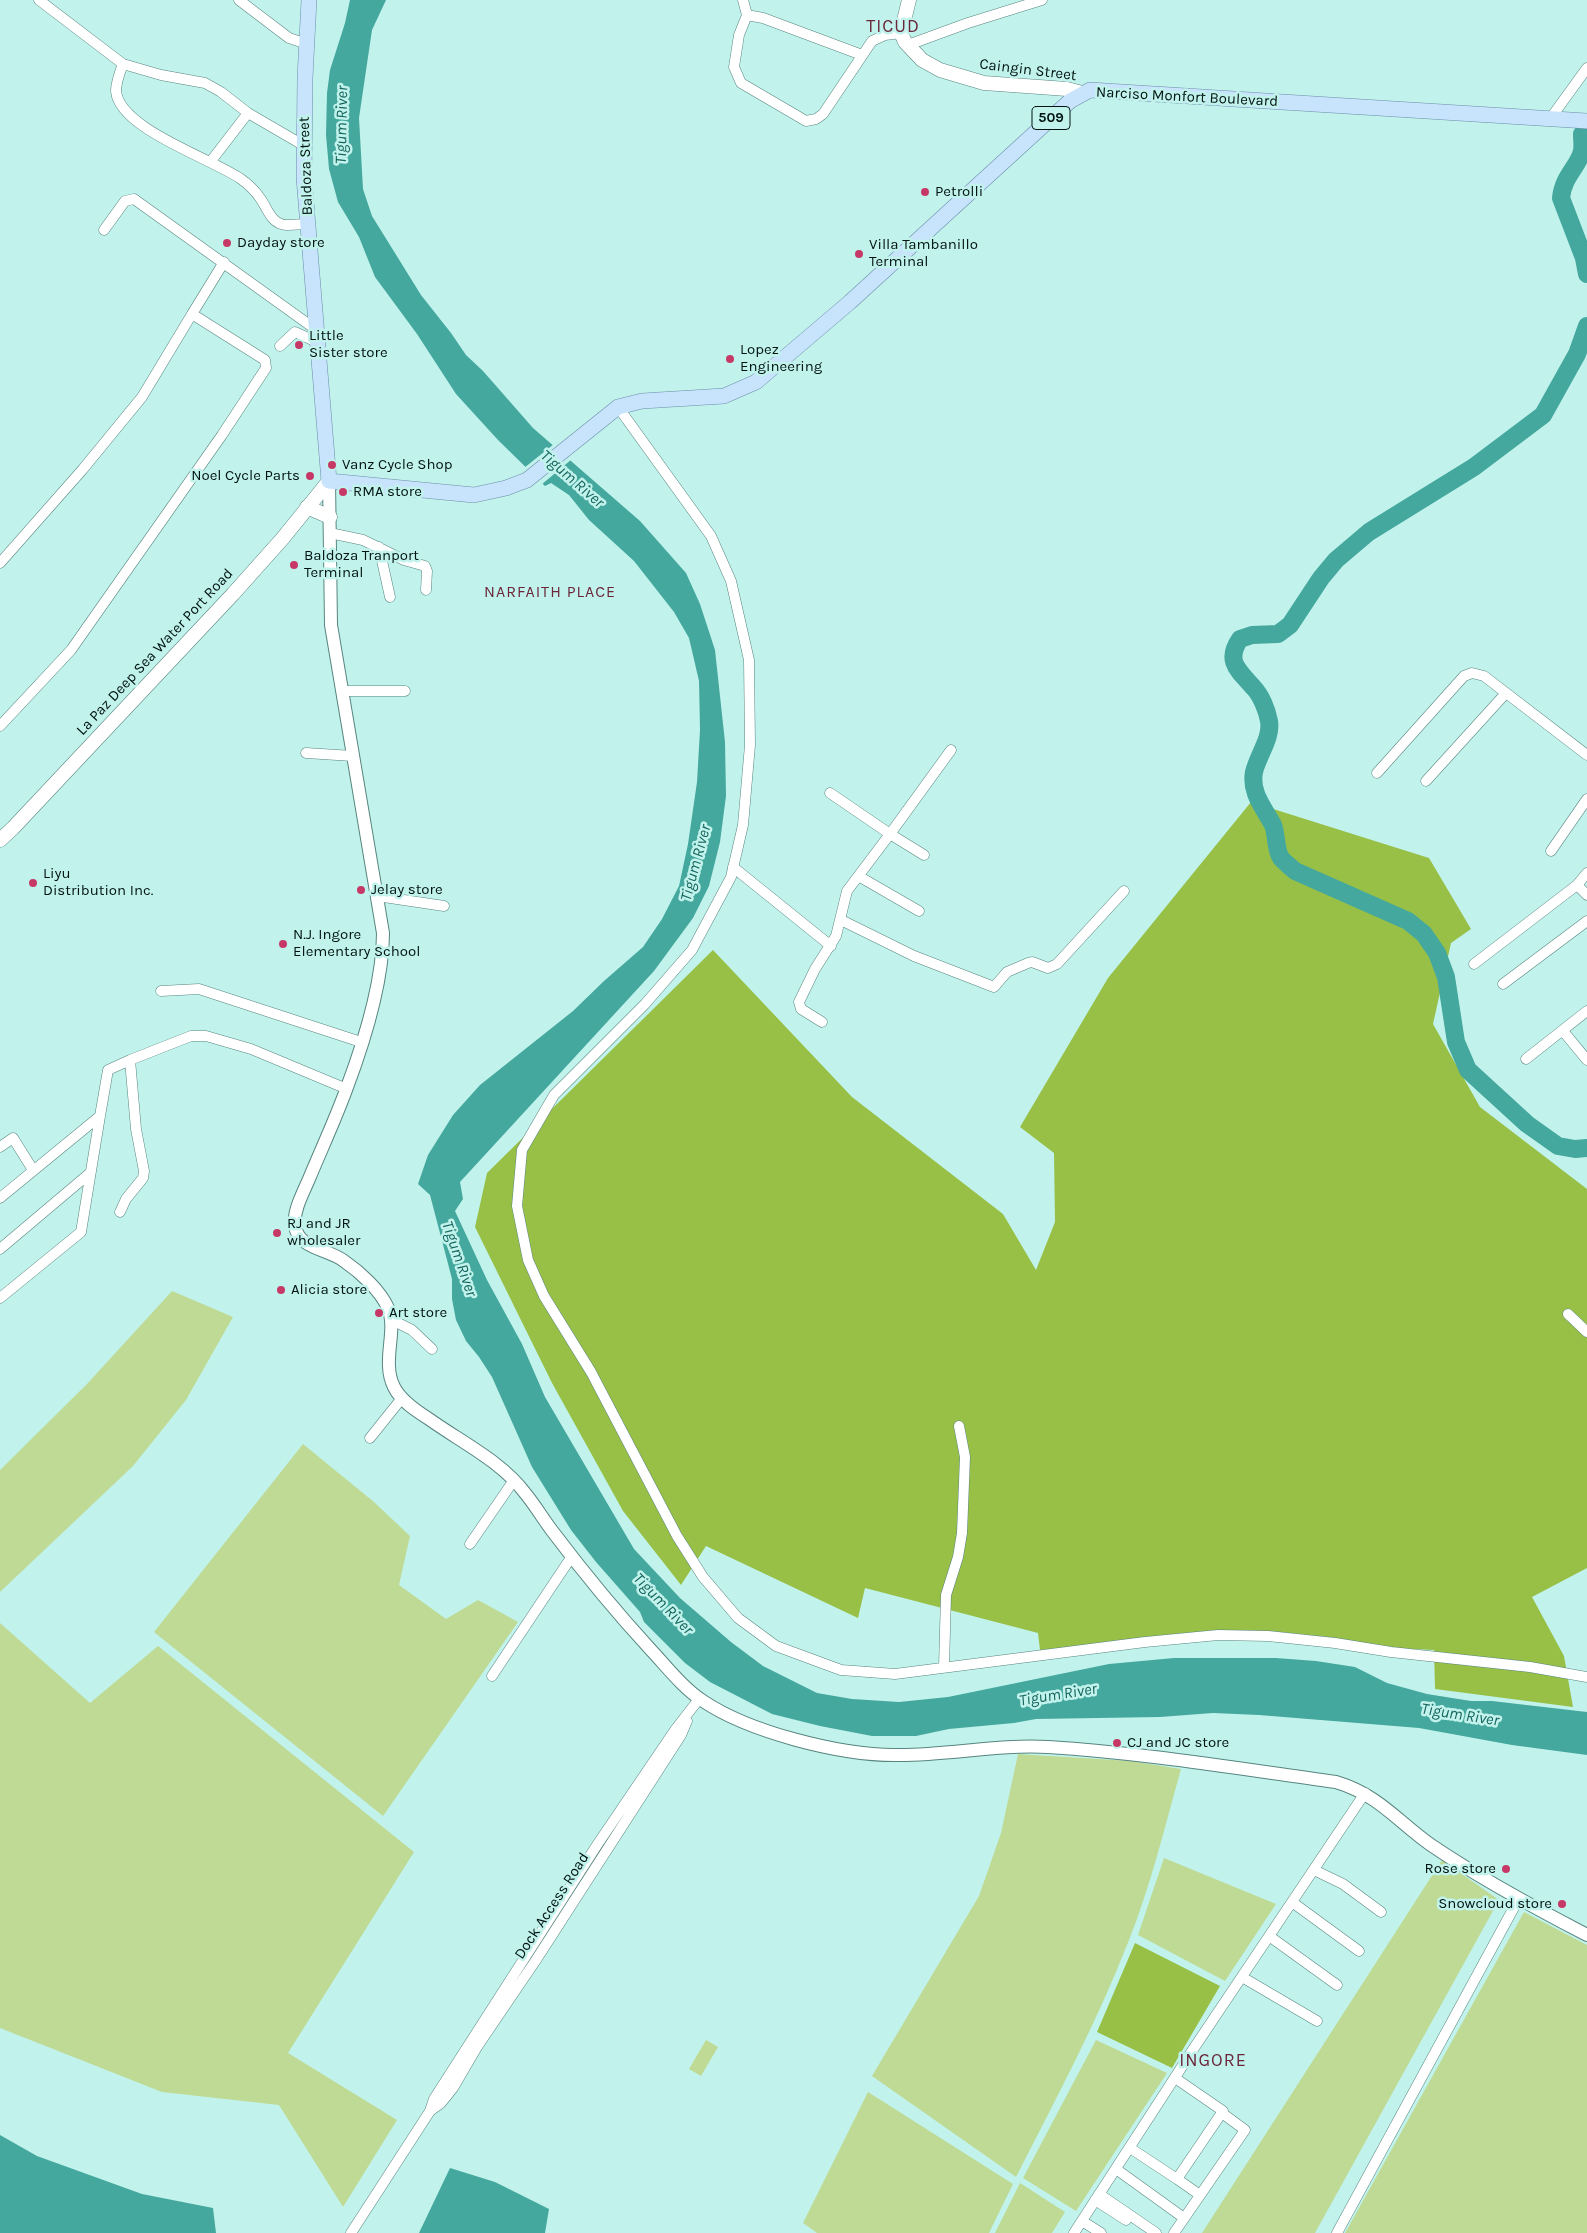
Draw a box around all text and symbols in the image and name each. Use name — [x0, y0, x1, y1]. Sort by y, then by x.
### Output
district label: TICUD — [866, 16, 920, 38]
street label: Caingin Street — [978, 55, 1078, 85]
street label: Narciso Monfort Boulevard — [1095, 83, 1279, 111]
water label: Tigum River — [332, 86, 352, 164]
road number: 509 — [1032, 106, 1070, 130]
street label: Baldoza Street — [295, 116, 317, 216]
place label: Petrolli — [935, 183, 983, 201]
marker: Petrolli — [919, 186, 931, 198]
place label: Dayday store — [237, 234, 325, 252]
place label: Villa Tambanillo Terminal — [869, 236, 978, 271]
marker: Dayday store — [221, 237, 233, 249]
marker: Villa Tambanillo Terminal — [853, 248, 865, 260]
place label: Little Sister store — [309, 327, 388, 362]
marker: Little Sister store — [293, 339, 305, 351]
place label: Lopez Engineering — [740, 341, 822, 376]
marker: Lopez Engineering — [724, 353, 736, 365]
water label: Tigum River — [536, 446, 608, 512]
place label: Vanz Cycle Shop — [342, 456, 452, 474]
marker: Vanz Cycle Shop — [326, 459, 338, 471]
place label: Noel Cycle Parts — [191, 467, 300, 485]
marker: Noel Cycle Parts — [304, 470, 316, 482]
place label: RMA store — [353, 483, 422, 501]
marker: RMA store — [337, 486, 349, 498]
place label: Baldoza Tranport Terminal — [304, 547, 419, 582]
marker: Baldoza Tranport Terminal — [288, 559, 300, 571]
street label: La Paz Deep Sea Water Port Road — [73, 565, 237, 739]
district label: NARFAITH PLACE — [482, 582, 618, 602]
water label: Tigum River — [677, 823, 715, 903]
place label: Liyu Distribution Inc. — [43, 865, 153, 900]
marker: Liyu Distribution Inc. — [27, 877, 39, 889]
place label: Jelay store — [371, 881, 443, 899]
marker: Jelay store — [355, 884, 367, 896]
place label: N.J. Ingore Elementary School — [293, 926, 420, 961]
marker: N.J. Ingore Elementary School — [277, 938, 289, 950]
place label: RJ and JR wholesaler — [287, 1215, 360, 1250]
water label: Tigum River — [437, 1219, 481, 1299]
marker: RJ and JR wholesaler — [271, 1227, 283, 1239]
place label: Alicia store — [291, 1281, 367, 1299]
marker: Alicia store — [275, 1284, 287, 1296]
place label: Art store — [389, 1304, 447, 1322]
marker: Art store — [373, 1307, 385, 1319]
water label: Tigum River — [629, 1569, 697, 1639]
water label: Tigum River — [1018, 1679, 1098, 1711]
water label: Tigum River — [1420, 1699, 1500, 1731]
place label: CJ and JC store — [1127, 1734, 1229, 1752]
marker: CJ and JC store — [1111, 1737, 1123, 1749]
street label: Dock Access Road — [511, 1849, 593, 1963]
place label: Rose store — [1425, 1860, 1496, 1878]
marker: Rose store — [1500, 1863, 1512, 1875]
place label: Snowcloud store — [1438, 1895, 1552, 1913]
marker: Snowcloud store — [1556, 1898, 1568, 1910]
district label: INGORE — [1178, 2050, 1248, 2072]

